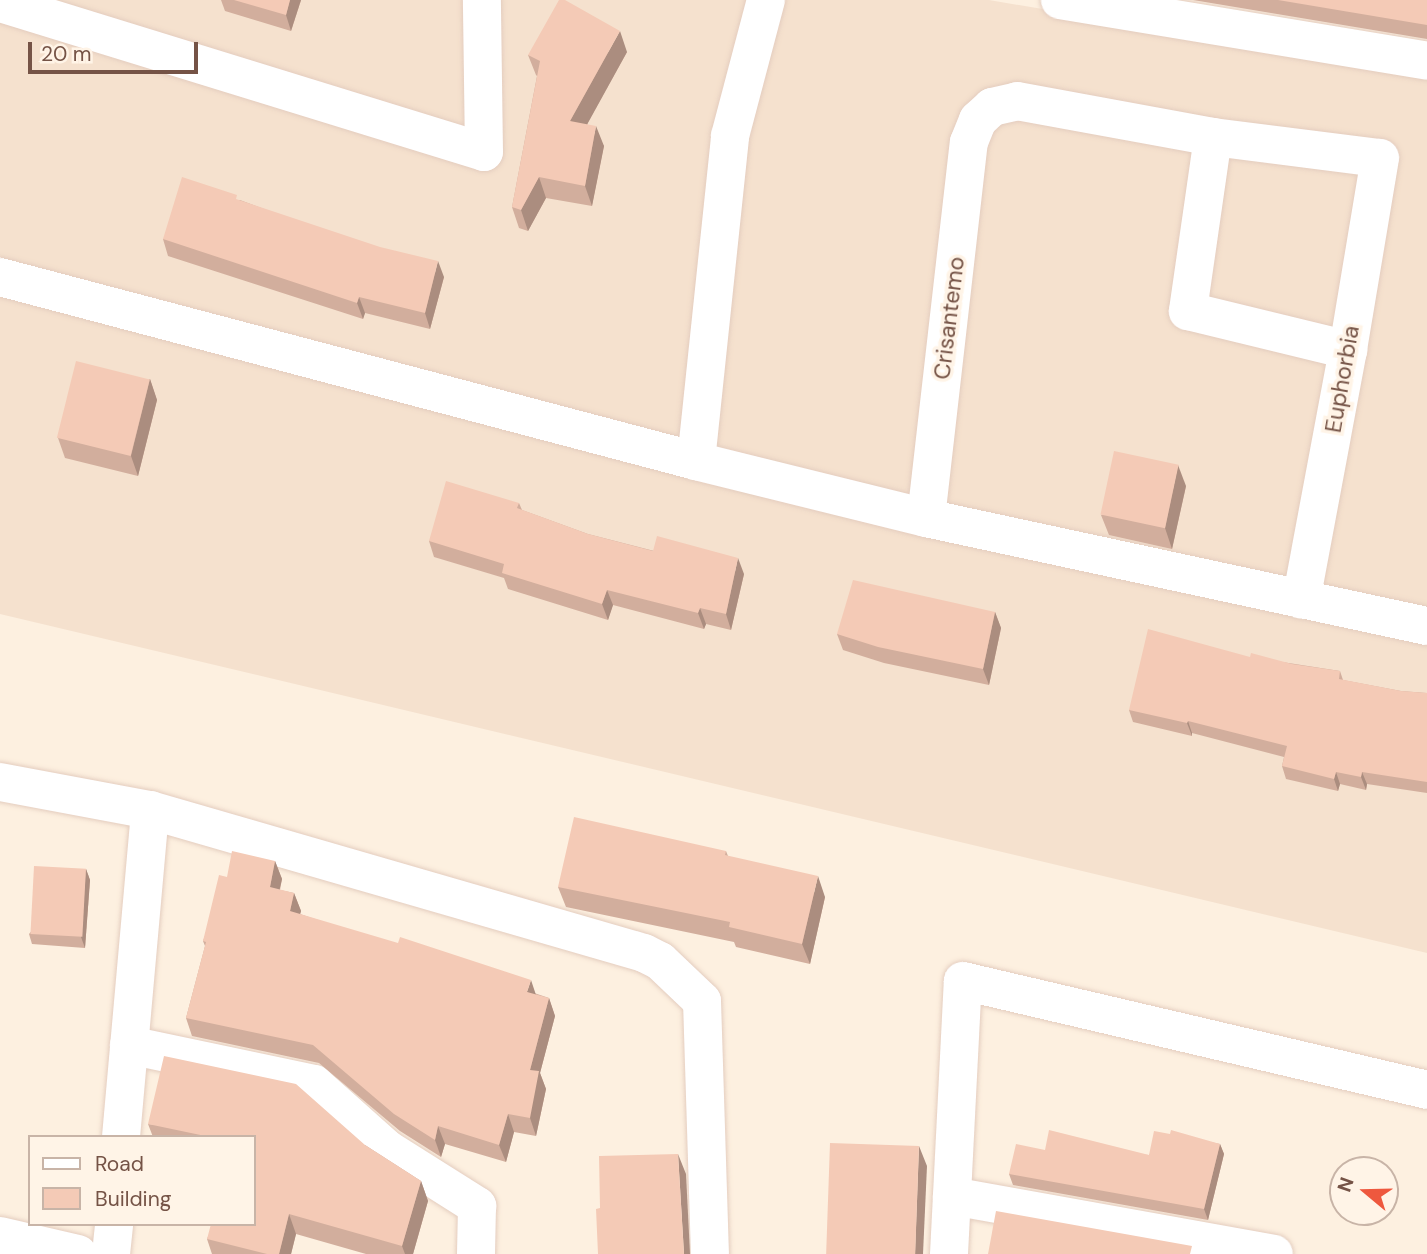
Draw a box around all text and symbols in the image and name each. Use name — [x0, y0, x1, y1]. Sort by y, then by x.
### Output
scale bar — [32, 28, 201, 72]
text: 20 m — [41, 40, 92, 68]
street label: Crisantemo — [928, 255, 970, 381]
street label: Euphorbia — [1319, 323, 1365, 435]
legend — [28, 1135, 256, 1226]
text: Road — [95, 1150, 144, 1178]
north arrow — [1329, 1156, 1399, 1226]
text: N — [1331, 1174, 1360, 1195]
text: Building — [95, 1185, 171, 1213]

